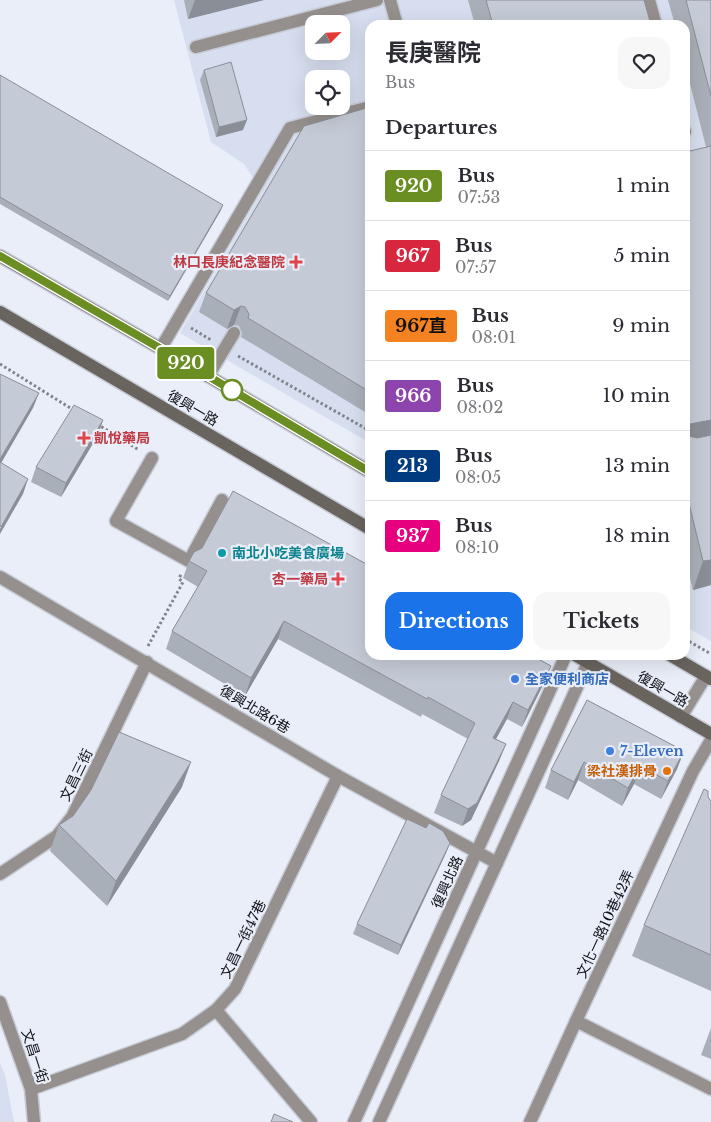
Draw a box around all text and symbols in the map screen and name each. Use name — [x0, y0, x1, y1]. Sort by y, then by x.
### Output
north arrow — [305, 15, 350, 60]
map controls — [305, 15, 350, 115]
button: heart — [618, 37, 670, 89]
text: 長庚醫院 — [385, 38, 481, 67]
button: locate — [305, 70, 350, 115]
text: Bus — [385, 72, 415, 92]
text: Departures — [385, 116, 497, 139]
text: Bus — [457, 164, 495, 187]
text: 1 min — [616, 174, 670, 197]
text: 920 — [395, 175, 432, 197]
text: 07:53 — [457, 187, 500, 207]
text: Bus — [455, 234, 492, 257]
text: 5 min — [614, 244, 670, 267]
text: 967 — [396, 245, 429, 267]
place label: 林口長庚紀念醫院 — [173, 253, 285, 271]
marker: 林口長庚紀念醫院 — [289, 255, 303, 269]
text: 07:57 — [455, 257, 496, 277]
text: Bus — [472, 304, 509, 327]
text: 9 min — [612, 314, 670, 337]
text: 967直 — [395, 315, 447, 337]
text: 08:01 — [472, 327, 516, 347]
line badge: 920 — [157, 347, 215, 379]
text: 920 — [167, 352, 205, 374]
text: Bus — [456, 374, 494, 397]
unlabelled marker — [221, 379, 243, 401]
text: 10 min — [603, 384, 670, 407]
text: 966 — [395, 385, 431, 407]
street label: 復興一路 — [164, 386, 222, 430]
text: 08:02 — [456, 397, 503, 417]
place label: 凱悅藥局 — [94, 429, 150, 447]
marker: 凱悅藥局 — [78, 432, 90, 444]
text: Bus — [455, 444, 492, 467]
text: 13 min — [604, 454, 670, 477]
text: 213 — [397, 455, 428, 477]
text: 08:05 — [455, 467, 501, 487]
text: Bus — [455, 514, 492, 537]
text: 18 min — [605, 524, 670, 547]
text: 937 — [396, 525, 429, 547]
text: 08:10 — [455, 537, 499, 557]
place label: 南北小吃美食廣場 — [232, 544, 344, 562]
marker: 南北小吃美食廣場 — [216, 547, 228, 559]
place label: 杏一藥局 — [272, 570, 328, 588]
marker: 杏一藥局 — [332, 573, 344, 585]
button: Directions — [385, 592, 523, 650]
button: Tickets — [533, 592, 670, 650]
street label: 復興一路 — [634, 667, 692, 711]
place label: 全家便利商店 — [525, 670, 609, 688]
marker: 全家便利商店 — [509, 673, 521, 685]
street label: 復興北路6巷 — [216, 681, 294, 737]
place label: 7-Eleven — [620, 742, 684, 760]
marker: 7-Eleven — [604, 745, 616, 757]
street label: 文昌三街 — [56, 746, 96, 804]
place label: 梁社漢排骨 — [587, 762, 657, 780]
marker: 梁社漢排骨 — [661, 765, 673, 777]
street label: 復興北路 — [427, 853, 467, 911]
street label: 文化一路10巷42弄 — [572, 867, 638, 981]
street label: 文昌一街47巷 — [216, 897, 270, 981]
street label: 文昌一街 — [18, 1027, 52, 1085]

